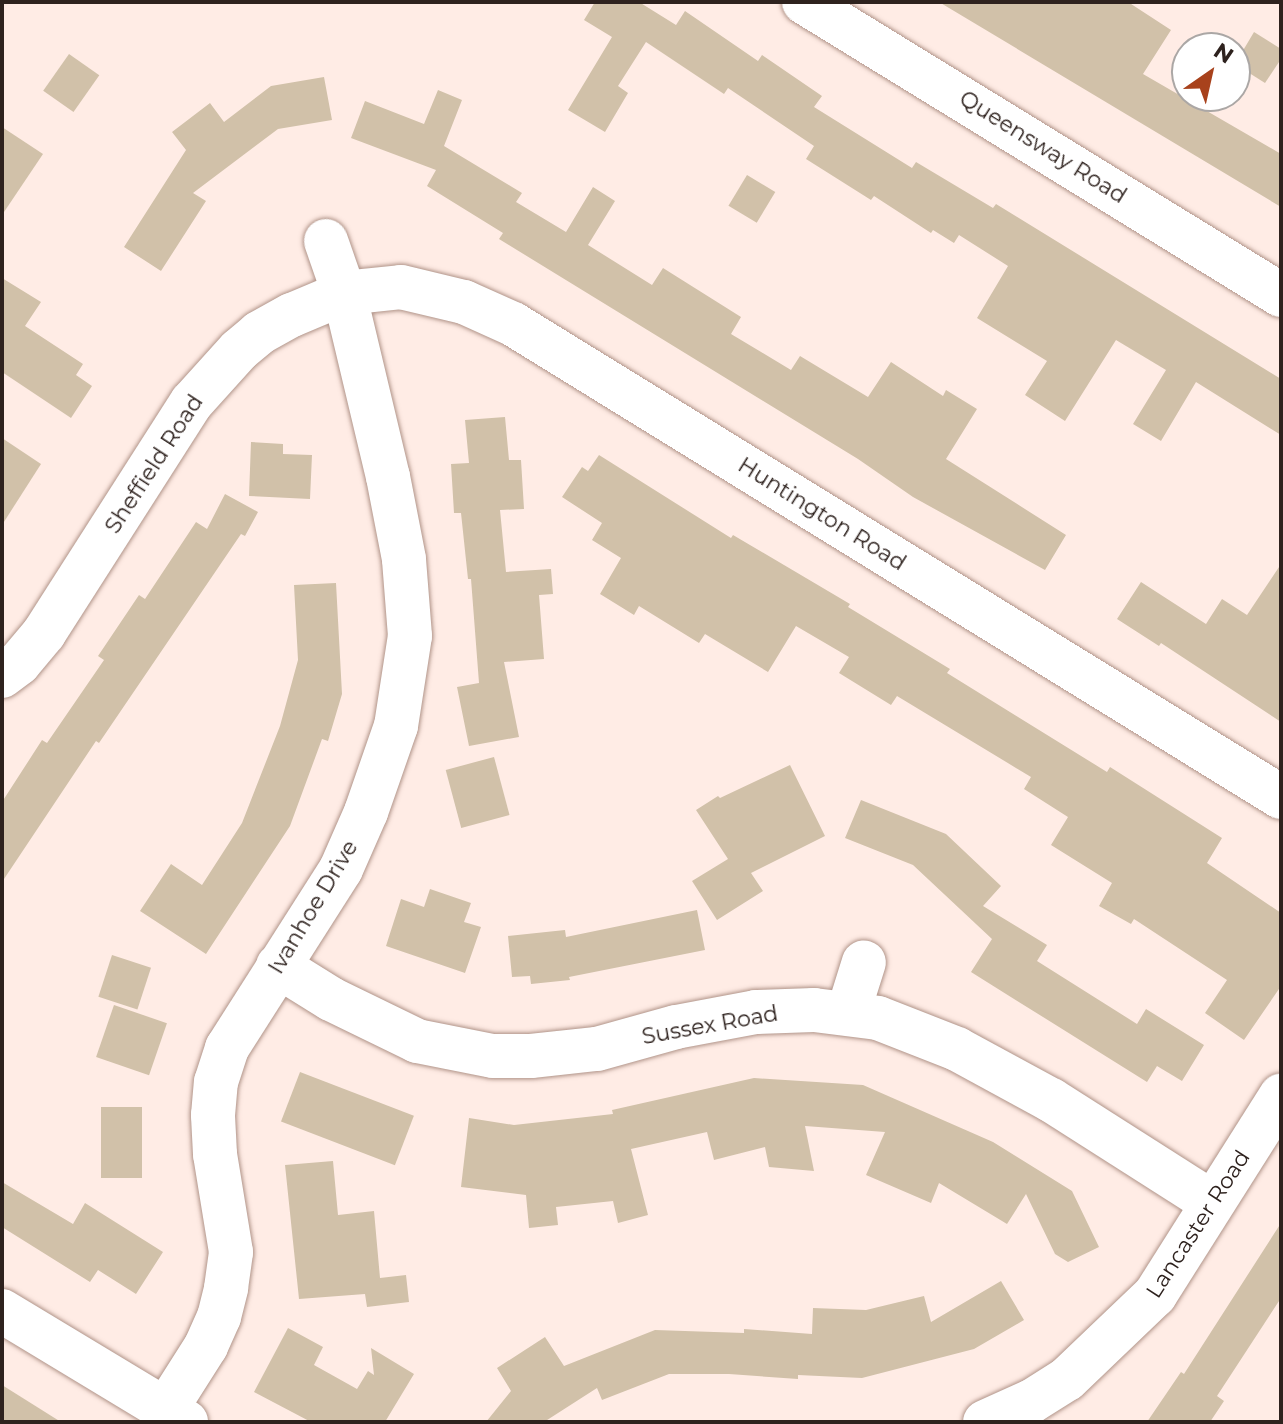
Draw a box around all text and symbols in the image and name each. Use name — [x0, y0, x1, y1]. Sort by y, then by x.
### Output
north arrow — [1171, 32, 1251, 112]
text: N — [1209, 37, 1239, 70]
street label: Queensway Road — [955, 85, 1131, 209]
street label: Sheffield Road — [99, 390, 209, 538]
street label: Huntington Road — [733, 452, 911, 576]
street label: Ivanhoe Drive — [263, 835, 363, 979]
street label: Sussex Road — [640, 1000, 780, 1050]
street label: Lancaster Road — [1140, 1145, 1256, 1303]

